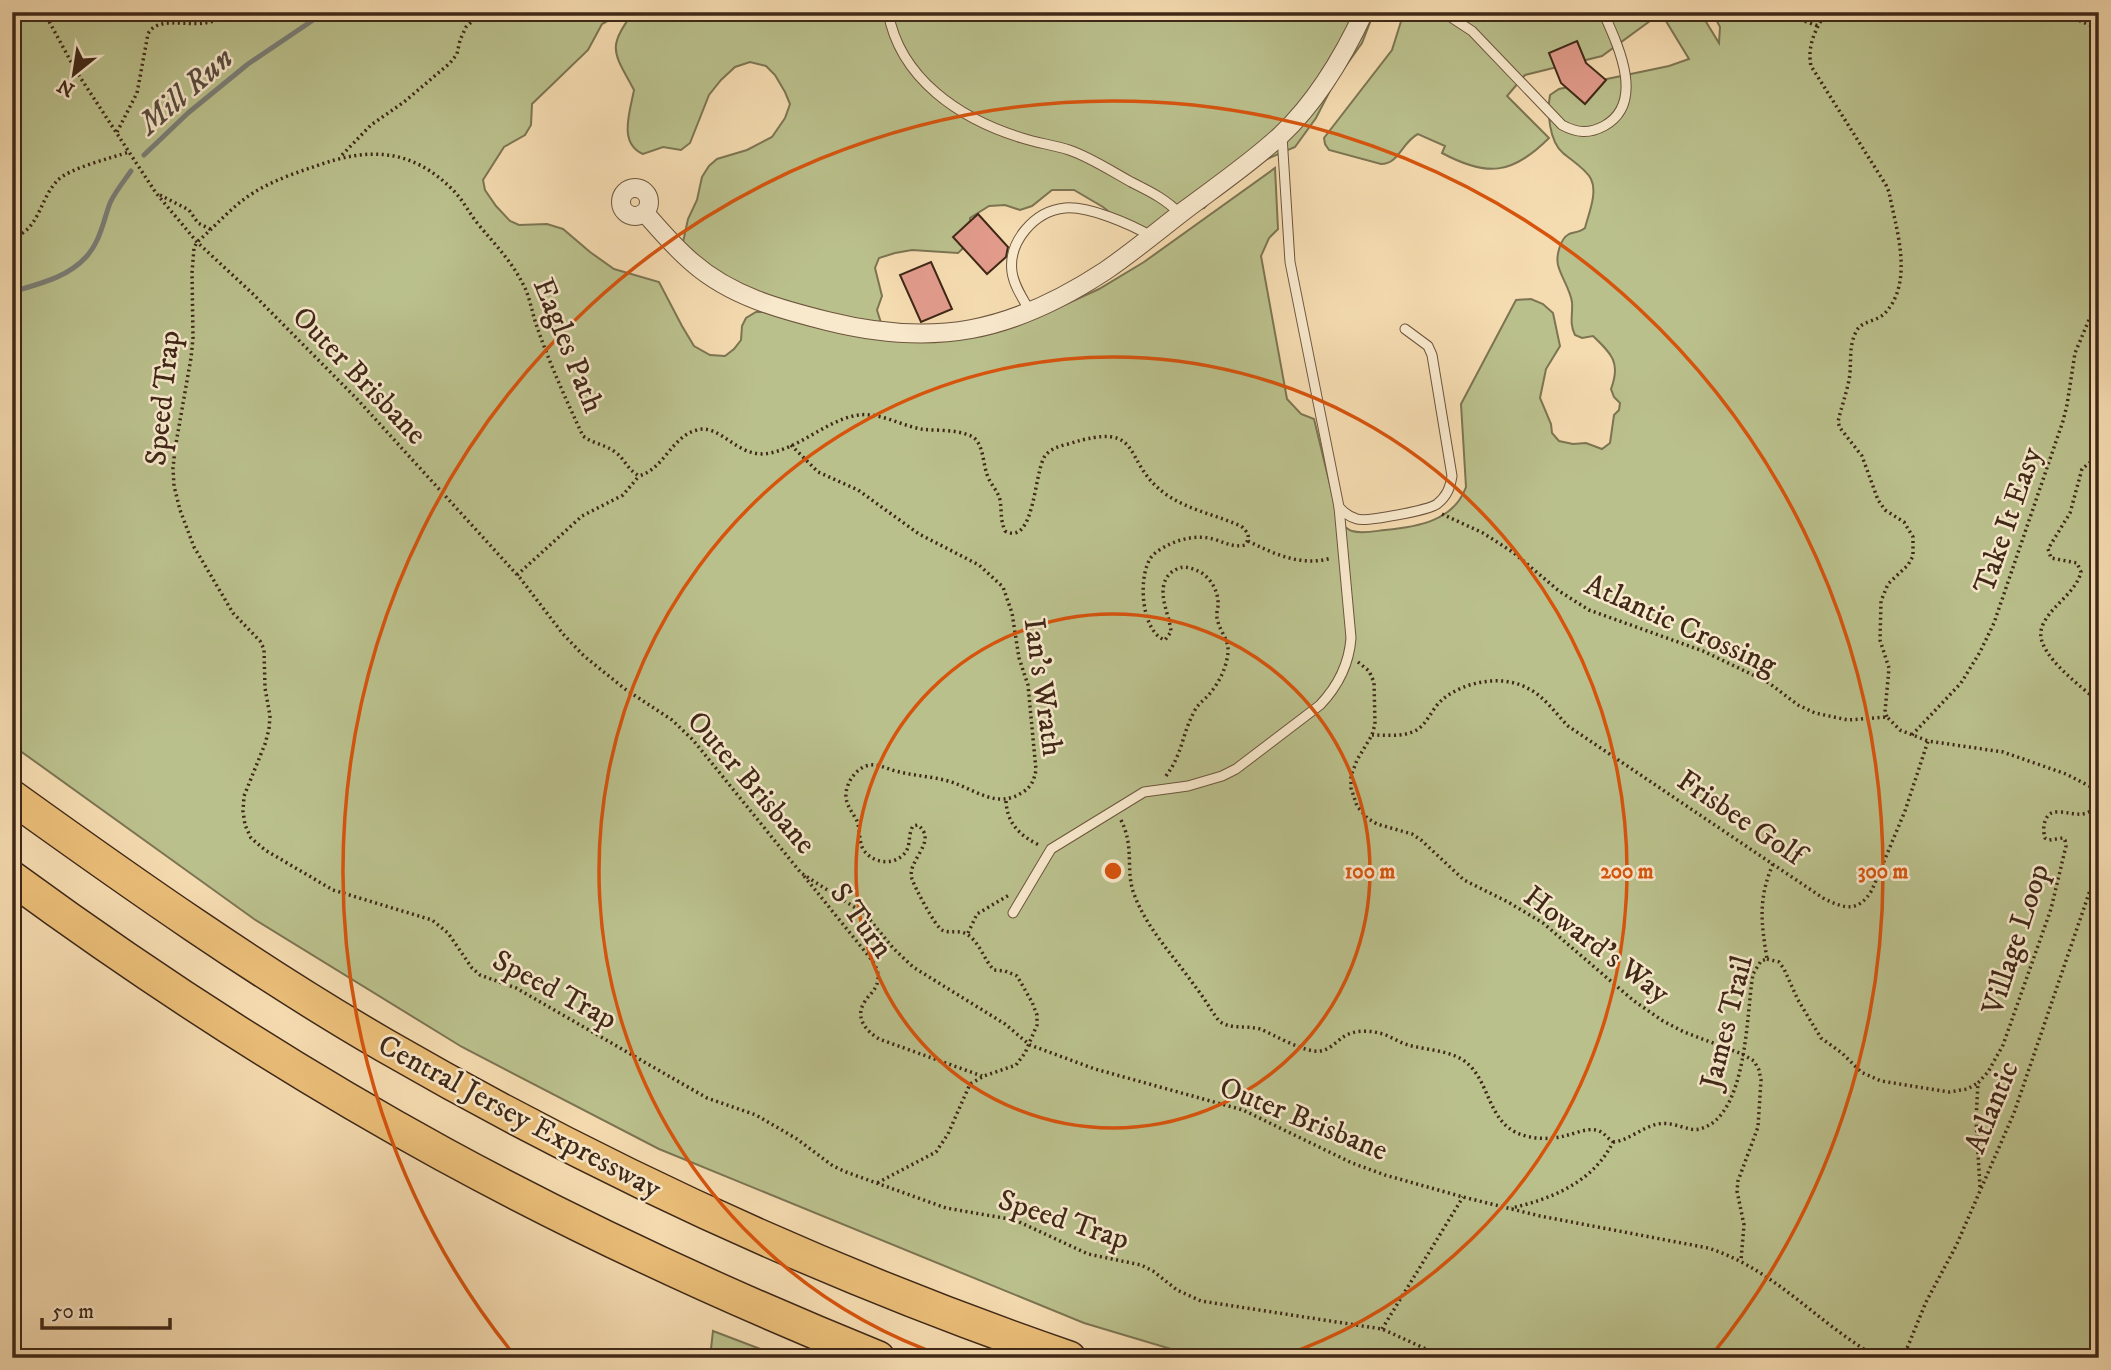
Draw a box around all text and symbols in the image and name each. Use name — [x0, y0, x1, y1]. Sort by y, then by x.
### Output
north arrow — [38, 38, 108, 108]
water label: Mill Run — [129, 39, 242, 145]
text: N — [53, 73, 79, 101]
street label: Eagles Path — [524, 273, 611, 419]
street label: Outer Brisbane — [284, 299, 434, 453]
street label: Speed Trap — [138, 329, 189, 468]
street label: Take It Easy — [1966, 442, 2051, 599]
street label: Atlantic Crossing — [1579, 567, 1782, 684]
street label: Ian's Wrath — [1014, 616, 1071, 759]
street label: Outer Brisbane — [679, 704, 823, 862]
street label: Frisbee Golf — [1670, 762, 1814, 877]
centre of rings — [1101, 859, 1125, 883]
text: 100 m — [1345, 859, 1395, 885]
text: 200 m — [1600, 859, 1654, 885]
text: 300 m — [1858, 859, 1909, 885]
street label: Village Loop — [1974, 859, 2058, 1021]
street label: S Turn — [821, 876, 901, 966]
street label: Howard's Way — [1516, 878, 1677, 1013]
street label: Speed Trap — [486, 942, 623, 1039]
street label: James Trail — [1692, 952, 1762, 1096]
street label: Central Jersey Expressway — [371, 1027, 668, 1208]
street label: Atlantic — [1957, 1056, 2028, 1159]
street label: Outer Brisbane — [1214, 1069, 1393, 1170]
street label: Speed Trap — [993, 1182, 1134, 1259]
scale bar — [42, 1286, 170, 1330]
text: 50 m — [52, 1299, 94, 1325]

